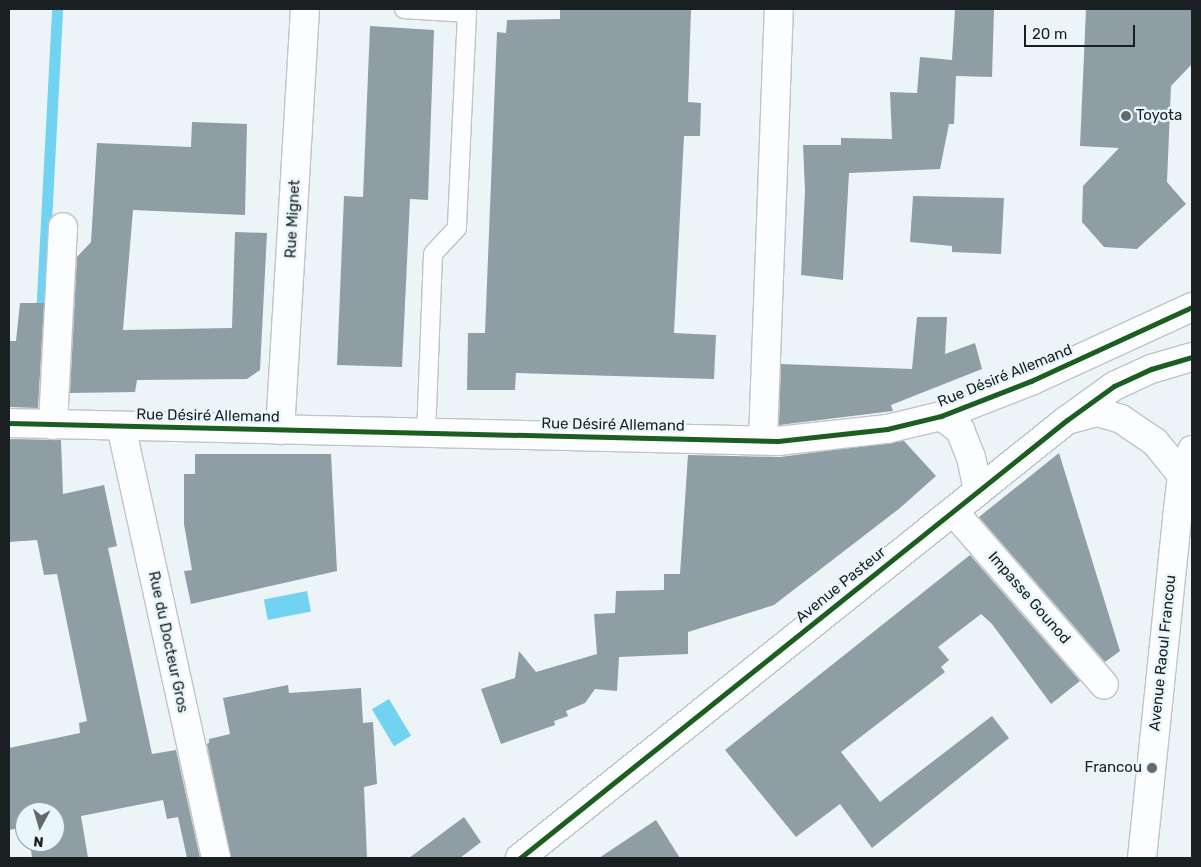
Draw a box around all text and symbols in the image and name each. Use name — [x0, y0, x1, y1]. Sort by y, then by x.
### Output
scale bar — [1026, 15, 1137, 47]
text: 20 m — [1032, 25, 1067, 43]
place label: Toyota — [1136, 107, 1182, 125]
marker: Toyota — [1120, 110, 1132, 122]
street label: Rue Mignet — [282, 179, 304, 259]
street label: Rue Désiré Allemand — [935, 341, 1075, 411]
street label: Rue Désiré Allemand — [136, 406, 280, 426]
street label: Rue Désiré Allemand — [541, 415, 685, 435]
street label: Avenue Pasteur — [792, 543, 890, 627]
street label: Impasse Gounod — [984, 548, 1074, 648]
street label: Rue du Docteur Gros — [144, 569, 192, 715]
street label: Avenue Raoul Francou — [1146, 574, 1180, 732]
place label: Francou — [1085, 759, 1142, 777]
marker: Francou — [1146, 762, 1158, 774]
north arrow — [15, 802, 65, 852]
text: N — [33, 832, 44, 850]

